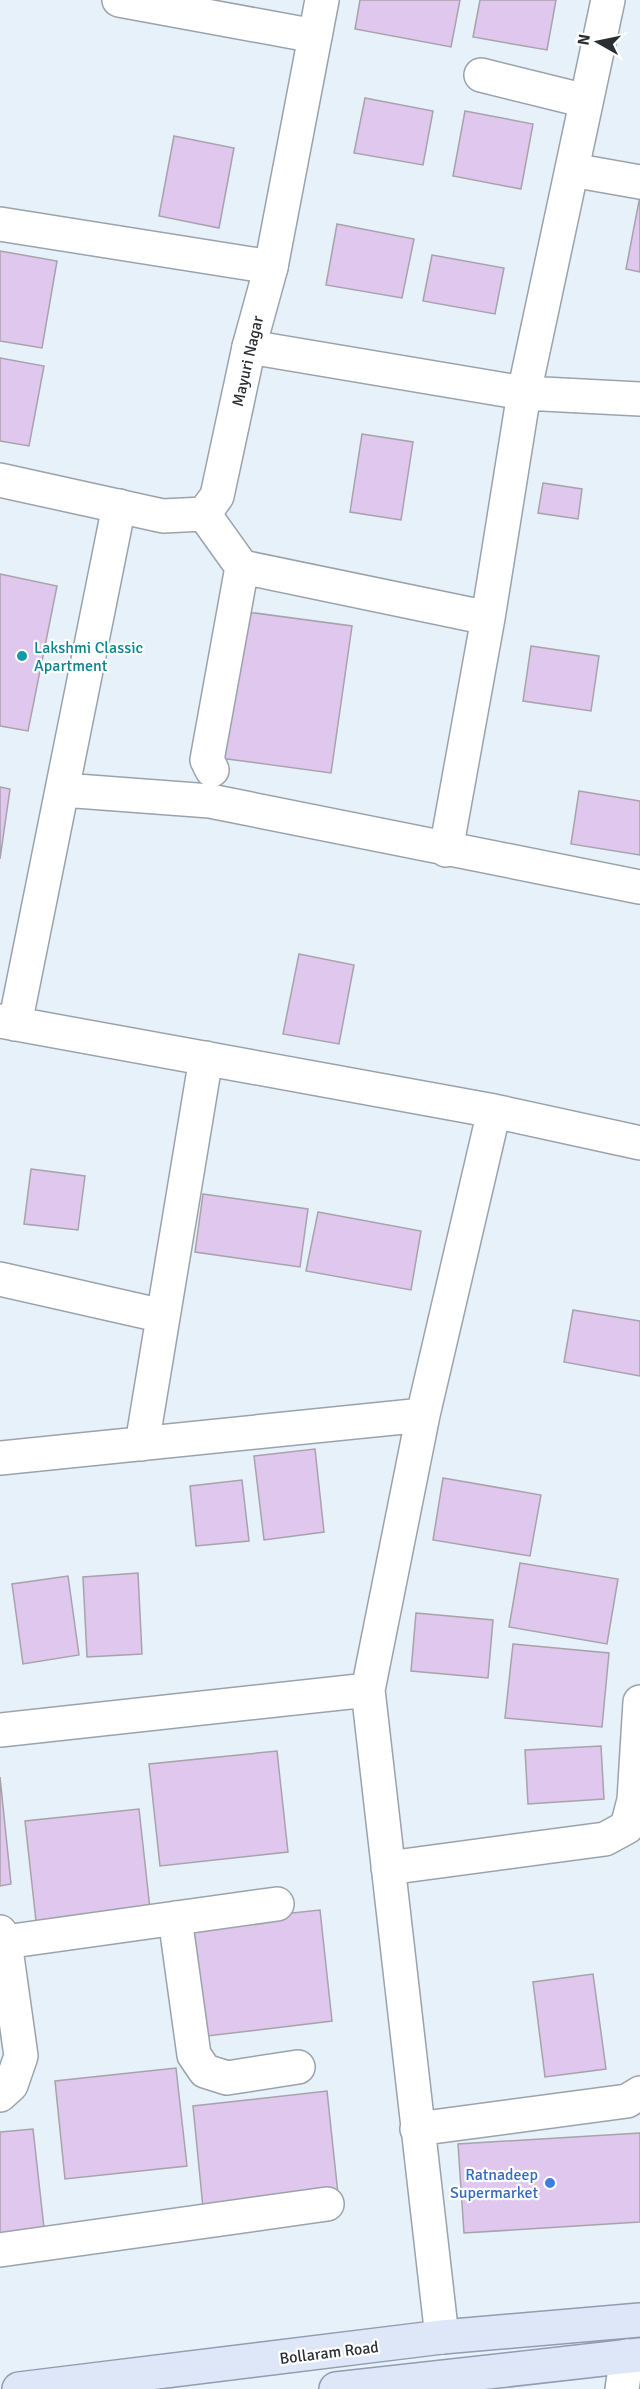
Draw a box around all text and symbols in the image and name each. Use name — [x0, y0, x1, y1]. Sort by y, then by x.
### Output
north arrow — [568, 12, 628, 72]
text: N — [573, 33, 595, 47]
street label: Mayuri Nagar — [228, 314, 268, 409]
place label: Lakshmi Classic Apartment — [34, 638, 143, 676]
marker: Lakshmi Classic Apartment — [15, 649, 29, 663]
place label: Ratnadeep Supermarket — [450, 2165, 538, 2203]
marker: Ratnadeep Supermarket — [543, 2176, 557, 2190]
street label: Bollaram Road — [278, 2337, 380, 2369]

